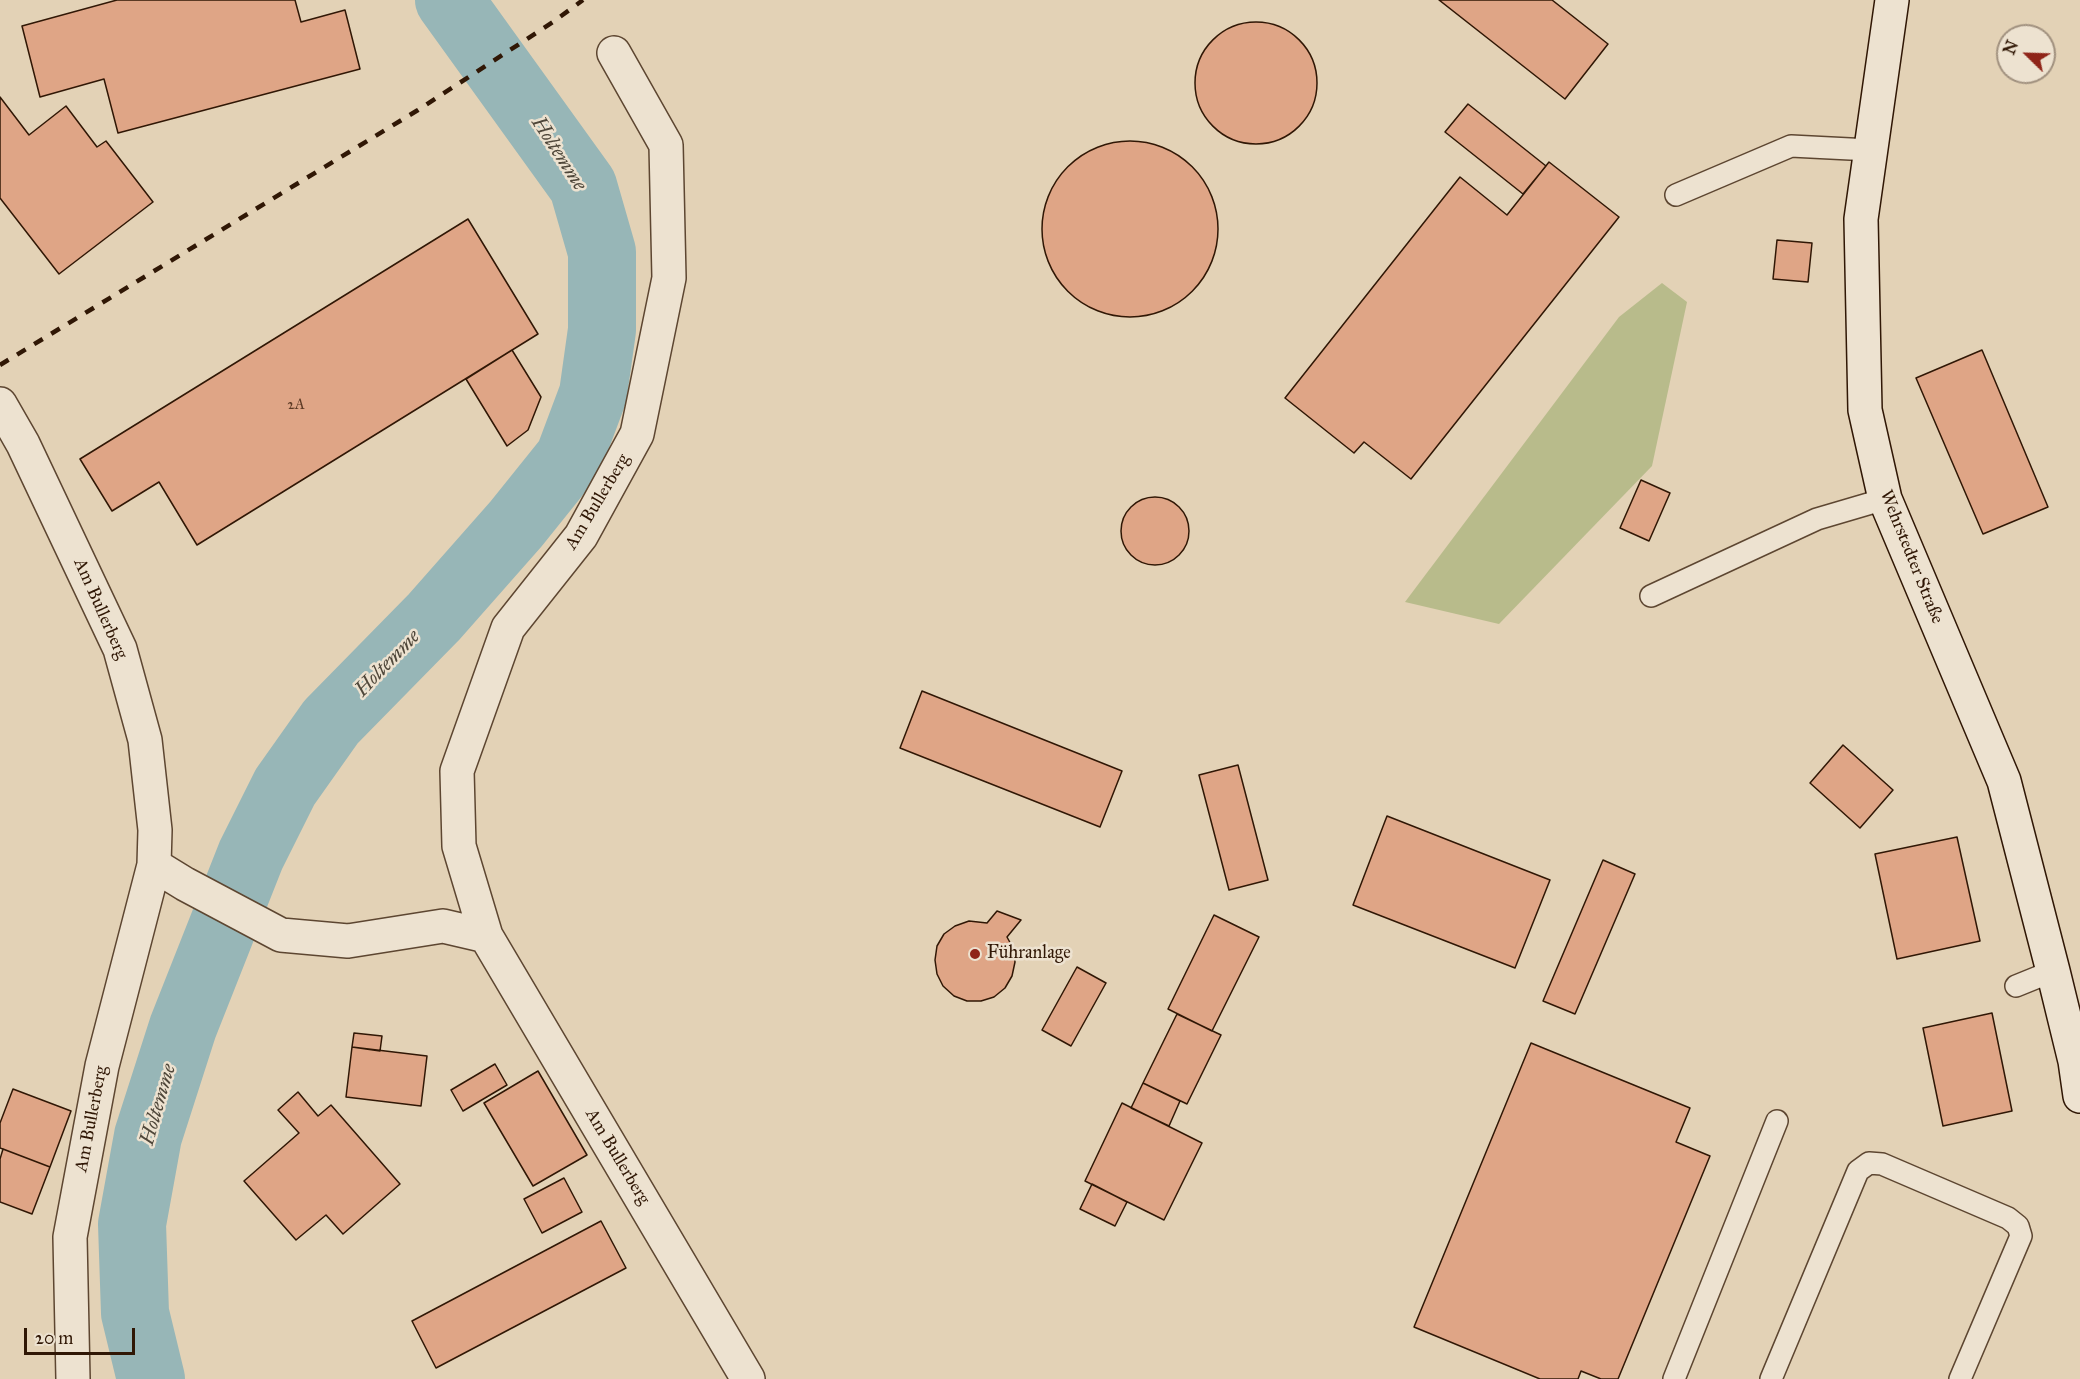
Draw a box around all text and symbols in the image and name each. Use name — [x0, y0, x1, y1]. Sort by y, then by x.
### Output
north arrow — [1996, 24, 2056, 84]
text: N — [1999, 38, 2022, 58]
water label: Holtemme — [525, 113, 591, 195]
house number: 2A — [287, 396, 305, 414]
street label: Am Bullerberg — [561, 450, 635, 554]
street label: Wehrstedter Straße — [1874, 487, 1948, 627]
street label: Am Bullerberg — [68, 555, 132, 663]
water label: Holtemme — [350, 626, 426, 702]
place label: Führanlage — [987, 943, 1071, 965]
marker: Führanlage — [968, 947, 982, 961]
water label: Holtemme — [136, 1062, 182, 1148]
street label: Am Bullerberg — [71, 1064, 113, 1174]
street label: Am Bullerberg — [580, 1105, 654, 1209]
scale bar — [27, 1316, 138, 1354]
text: 20 m — [35, 1327, 73, 1349]

